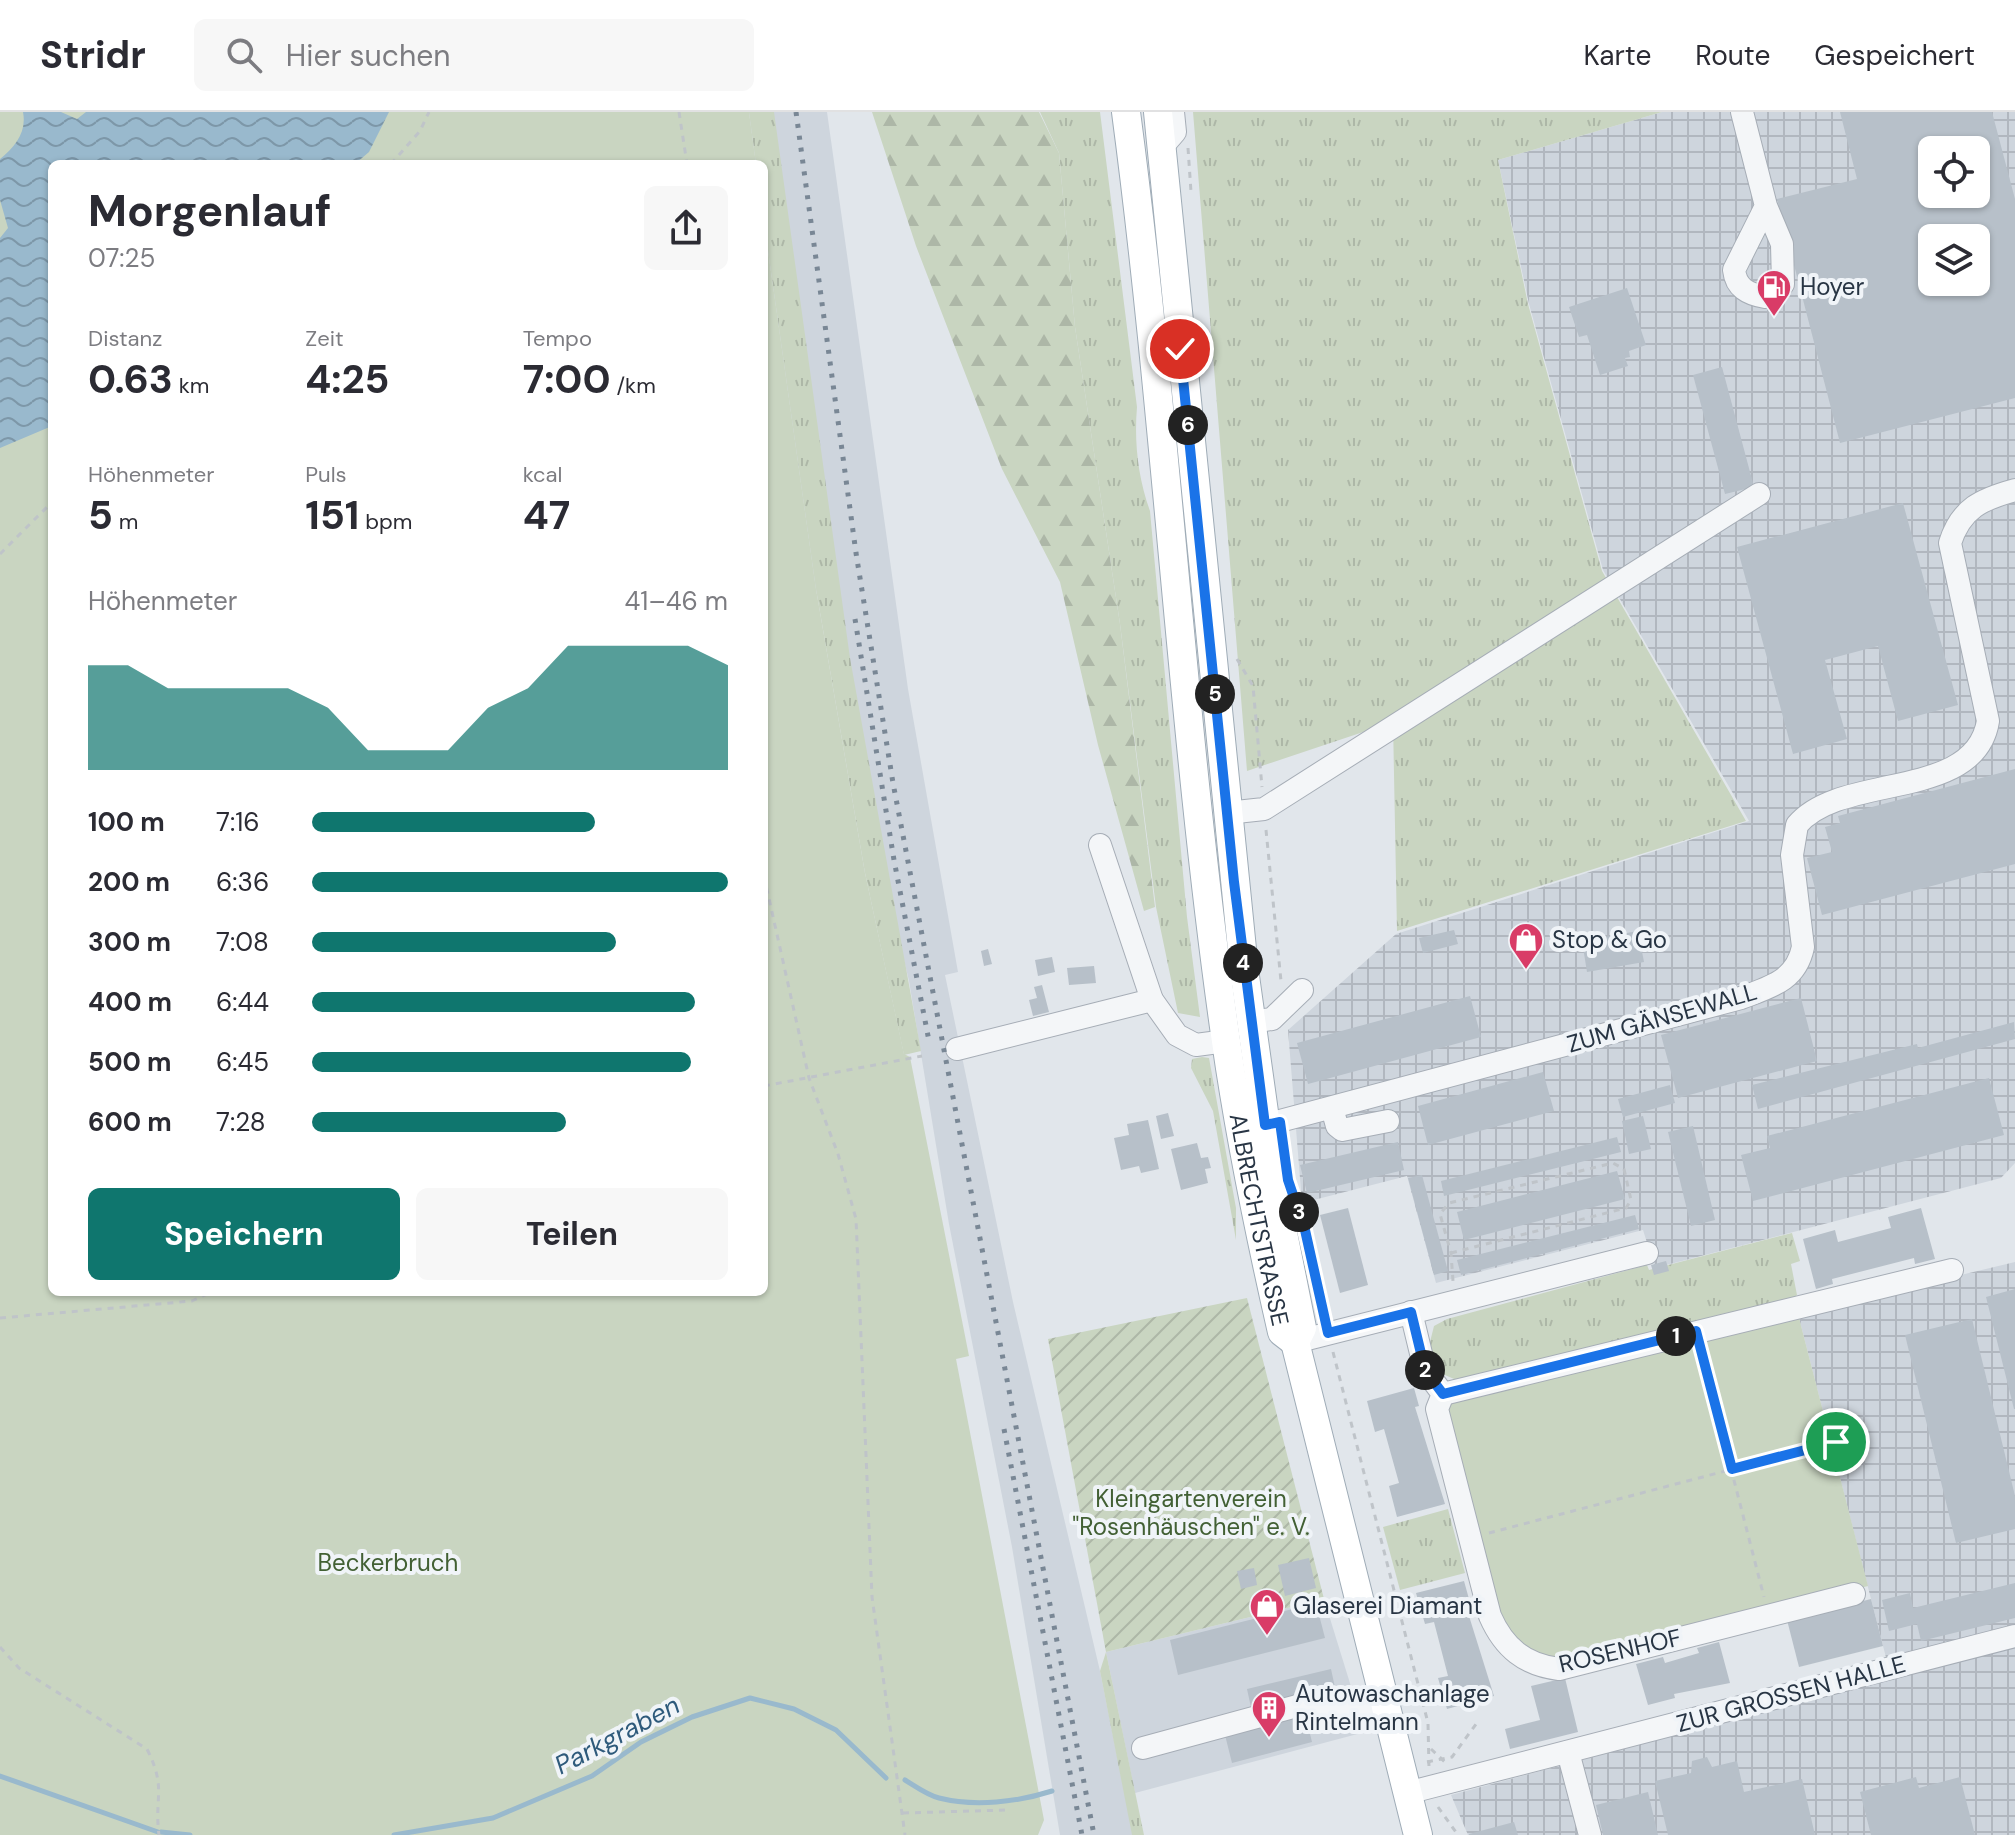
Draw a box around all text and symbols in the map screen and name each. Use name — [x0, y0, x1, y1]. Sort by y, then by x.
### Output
search box — [194, 19, 754, 91]
text: Stridr — [40, 30, 146, 80]
icon: search — [222, 33, 266, 77]
text: Hier suchen — [286, 36, 450, 75]
text: Karte — [1584, 37, 1651, 74]
text: Route — [1695, 37, 1770, 74]
text: Gespeichert — [1814, 37, 1975, 74]
map controls — [1918, 136, 1990, 296]
button: locate — [1918, 136, 1990, 208]
text: Morgenlauf — [88, 182, 331, 240]
button: share — [644, 186, 728, 270]
button: layers — [1918, 224, 1990, 296]
text: 07:25 — [88, 241, 155, 275]
fuel station icon: Hoyer — [1755, 268, 1793, 318]
place label: Hoyer — [1800, 271, 1864, 302]
pin — [1146, 315, 1214, 383]
text: Distanz — [88, 324, 162, 353]
text: Zeit — [305, 324, 344, 353]
text: Tempo — [523, 324, 592, 353]
icon: check — [1158, 327, 1202, 371]
text: 0.63 — [88, 353, 173, 405]
text: 4:25 — [305, 353, 389, 405]
text: 7:00 — [523, 353, 611, 405]
text: km — [173, 371, 209, 400]
text: /km — [611, 371, 656, 400]
pin: 6 — [1168, 405, 1208, 445]
text: 6 — [1181, 410, 1195, 439]
text: Höhenmeter — [88, 460, 214, 489]
text: Puls — [305, 460, 347, 489]
text: kcal — [523, 460, 562, 489]
text: 5 — [88, 489, 113, 541]
text: 151 — [305, 489, 359, 541]
text: 47 — [523, 489, 570, 541]
text: m — [113, 507, 138, 536]
text: bpm — [359, 507, 412, 536]
text: Höhenmeter — [88, 584, 237, 618]
text: 41–46 m — [625, 584, 728, 618]
pin: 5 — [1195, 674, 1235, 714]
text: 5 — [1208, 679, 1222, 708]
text: 100 m — [88, 805, 165, 839]
text: 7:16 — [216, 805, 260, 839]
text: 200 m — [88, 865, 170, 899]
text: 6:36 — [216, 865, 269, 899]
shop icon: Stop & Go — [1507, 921, 1545, 971]
place label: Stop & Go — [1552, 924, 1667, 955]
text: 300 m — [88, 925, 171, 959]
text: 7:08 — [216, 925, 269, 959]
pin: 4 — [1223, 943, 1263, 983]
text: 4 — [1236, 948, 1250, 977]
street label: ZUM GÄNSEWALL — [1563, 976, 1760, 1059]
text: 400 m — [88, 985, 172, 1019]
text: 6:44 — [216, 985, 269, 1019]
text: 500 m — [88, 1045, 171, 1079]
text: 6:45 — [216, 1045, 269, 1079]
text: 600 m — [88, 1105, 172, 1139]
text: 7:28 — [216, 1105, 265, 1139]
street label: ALBRECHTSTRASSE — [1223, 1111, 1296, 1329]
button: Speichern — [88, 1188, 400, 1280]
button: Teilen — [416, 1188, 728, 1280]
pin: 3 — [1279, 1192, 1319, 1232]
text: 3 — [1292, 1197, 1306, 1226]
pin: 1 — [1656, 1316, 1696, 1356]
text: 1 — [1672, 1321, 1680, 1350]
pin: 2 — [1405, 1350, 1445, 1390]
text: 2 — [1419, 1355, 1431, 1384]
pin — [1802, 1408, 1870, 1476]
icon: arrive — [1814, 1420, 1858, 1464]
park label: Kleingartenverein "Rosenhäuschen" e. V. — [1072, 1483, 1310, 1542]
park label: Beckerbruch — [318, 1547, 458, 1578]
shop icon: Glaserei Diamant — [1248, 1587, 1286, 1637]
place label: Glaserei Diamant — [1293, 1590, 1482, 1621]
street label: ROSENHOF — [1556, 1621, 1684, 1680]
street label: ZUR GROSSEN HALLE — [1673, 1648, 1909, 1739]
place label: Autowaschanlage Rintelmann — [1295, 1678, 1490, 1737]
water label: Parkgraben — [549, 1688, 685, 1782]
building icon: Autowaschanlage Rintelmann — [1250, 1689, 1288, 1739]

